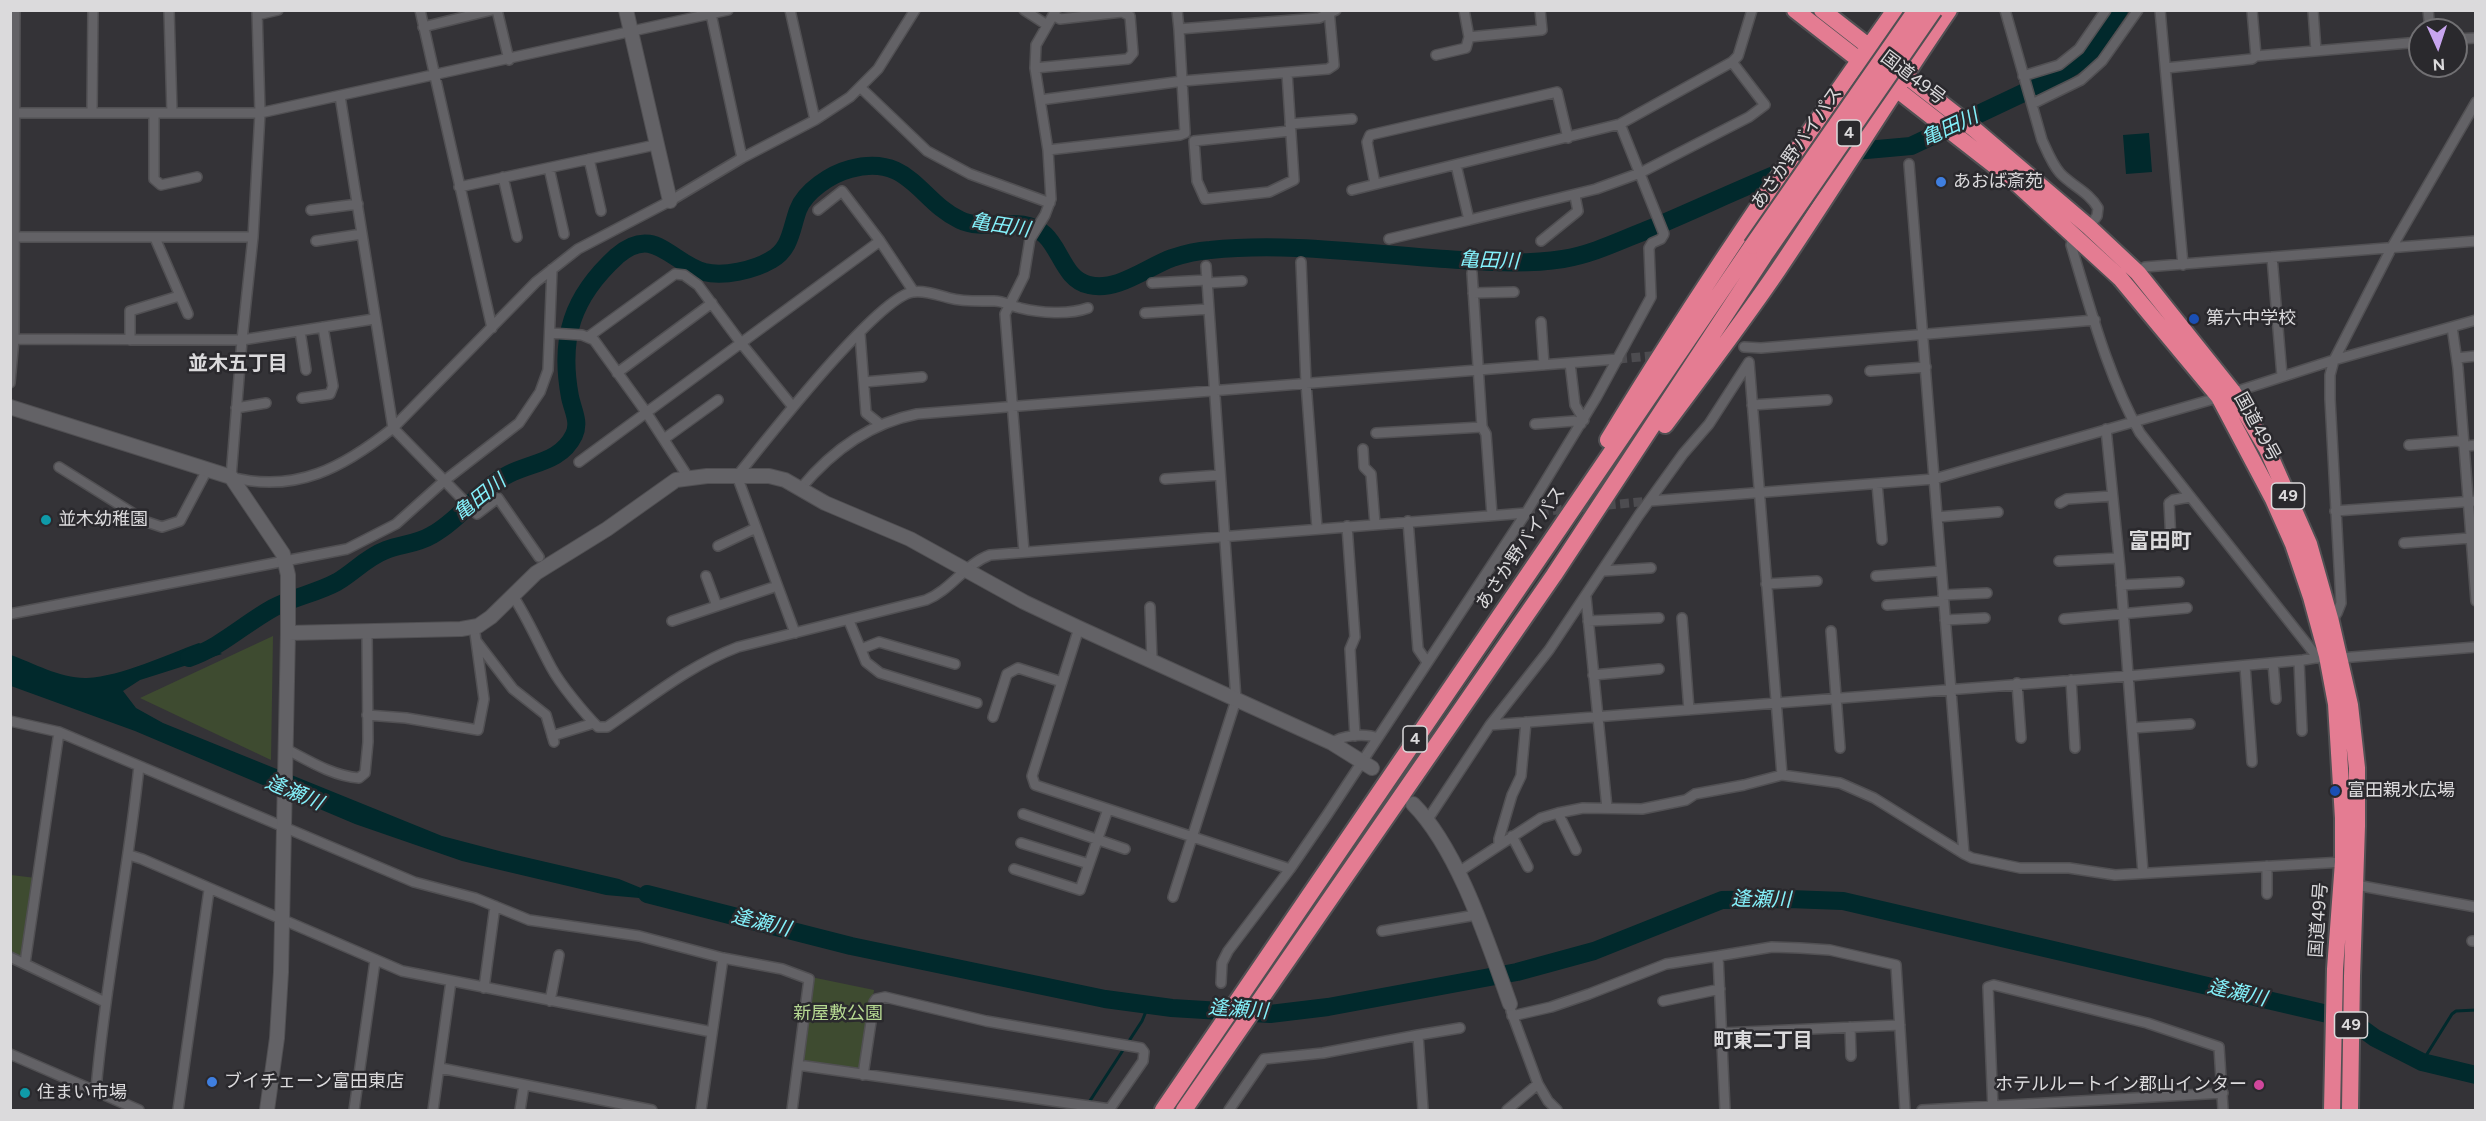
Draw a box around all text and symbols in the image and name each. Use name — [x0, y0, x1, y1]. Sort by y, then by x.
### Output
north arrow — [2408, 18, 2468, 78]
street label: 国道49号 — [1876, 47, 1950, 109]
text: N — [2432, 55, 2446, 74]
street label: あさか野バイパス — [1747, 83, 1847, 213]
water label: 亀田川 — [1918, 104, 1982, 152]
road number: 4 — [1837, 120, 1861, 146]
place label: あおば斎苑 — [1953, 171, 2043, 193]
marker: あおば斎苑 — [1934, 175, 1948, 189]
water label: 亀田川 — [968, 209, 1032, 243]
water label: 亀田川 — [1459, 248, 1519, 274]
place label: 第六中学校 — [2206, 308, 2296, 330]
marker: 第六中学校 — [2187, 312, 2201, 326]
district label: 並木五丁目 — [188, 352, 288, 376]
street label: 国道49号 — [2229, 389, 2285, 465]
water label: 亀田川 — [449, 470, 511, 526]
street label: あさか野バイパス — [1472, 482, 1570, 614]
road number: 49 — [2272, 483, 2304, 509]
place label: 並木幼稚園 — [58, 509, 148, 531]
marker: 並木幼稚園 — [39, 513, 53, 527]
district label: 富田町 — [2129, 529, 2191, 555]
road number: 4 — [1403, 726, 1427, 752]
water label: 逢瀬川 — [262, 770, 326, 816]
place label: 富田親水広場 — [2347, 780, 2455, 802]
marker: 富田親水広場 — [2328, 784, 2342, 798]
street label: 国道49号 — [2306, 882, 2332, 958]
water label: 逢瀬川 — [1731, 887, 1791, 913]
water label: 逢瀬川 — [729, 904, 793, 942]
water label: 逢瀬川 — [2205, 975, 2269, 1011]
water label: 逢瀬川 — [1207, 996, 1269, 1024]
park label: 新屋敷公園 — [793, 1003, 883, 1025]
road number: 49 — [2334, 1012, 2368, 1038]
district label: 町東二丁目 — [1713, 1029, 1813, 1053]
place label: ブイチェーン富田東店 — [224, 1071, 404, 1093]
place label: ホテルルートイン郡山インター — [1995, 1074, 2247, 1096]
marker: ブイチェーン富田東店 — [205, 1075, 219, 1089]
marker: ホテルルートイン郡山インター — [2252, 1078, 2266, 1092]
place label: 住まい市場 — [37, 1082, 127, 1104]
marker: 住まい市場 — [18, 1086, 32, 1100]

